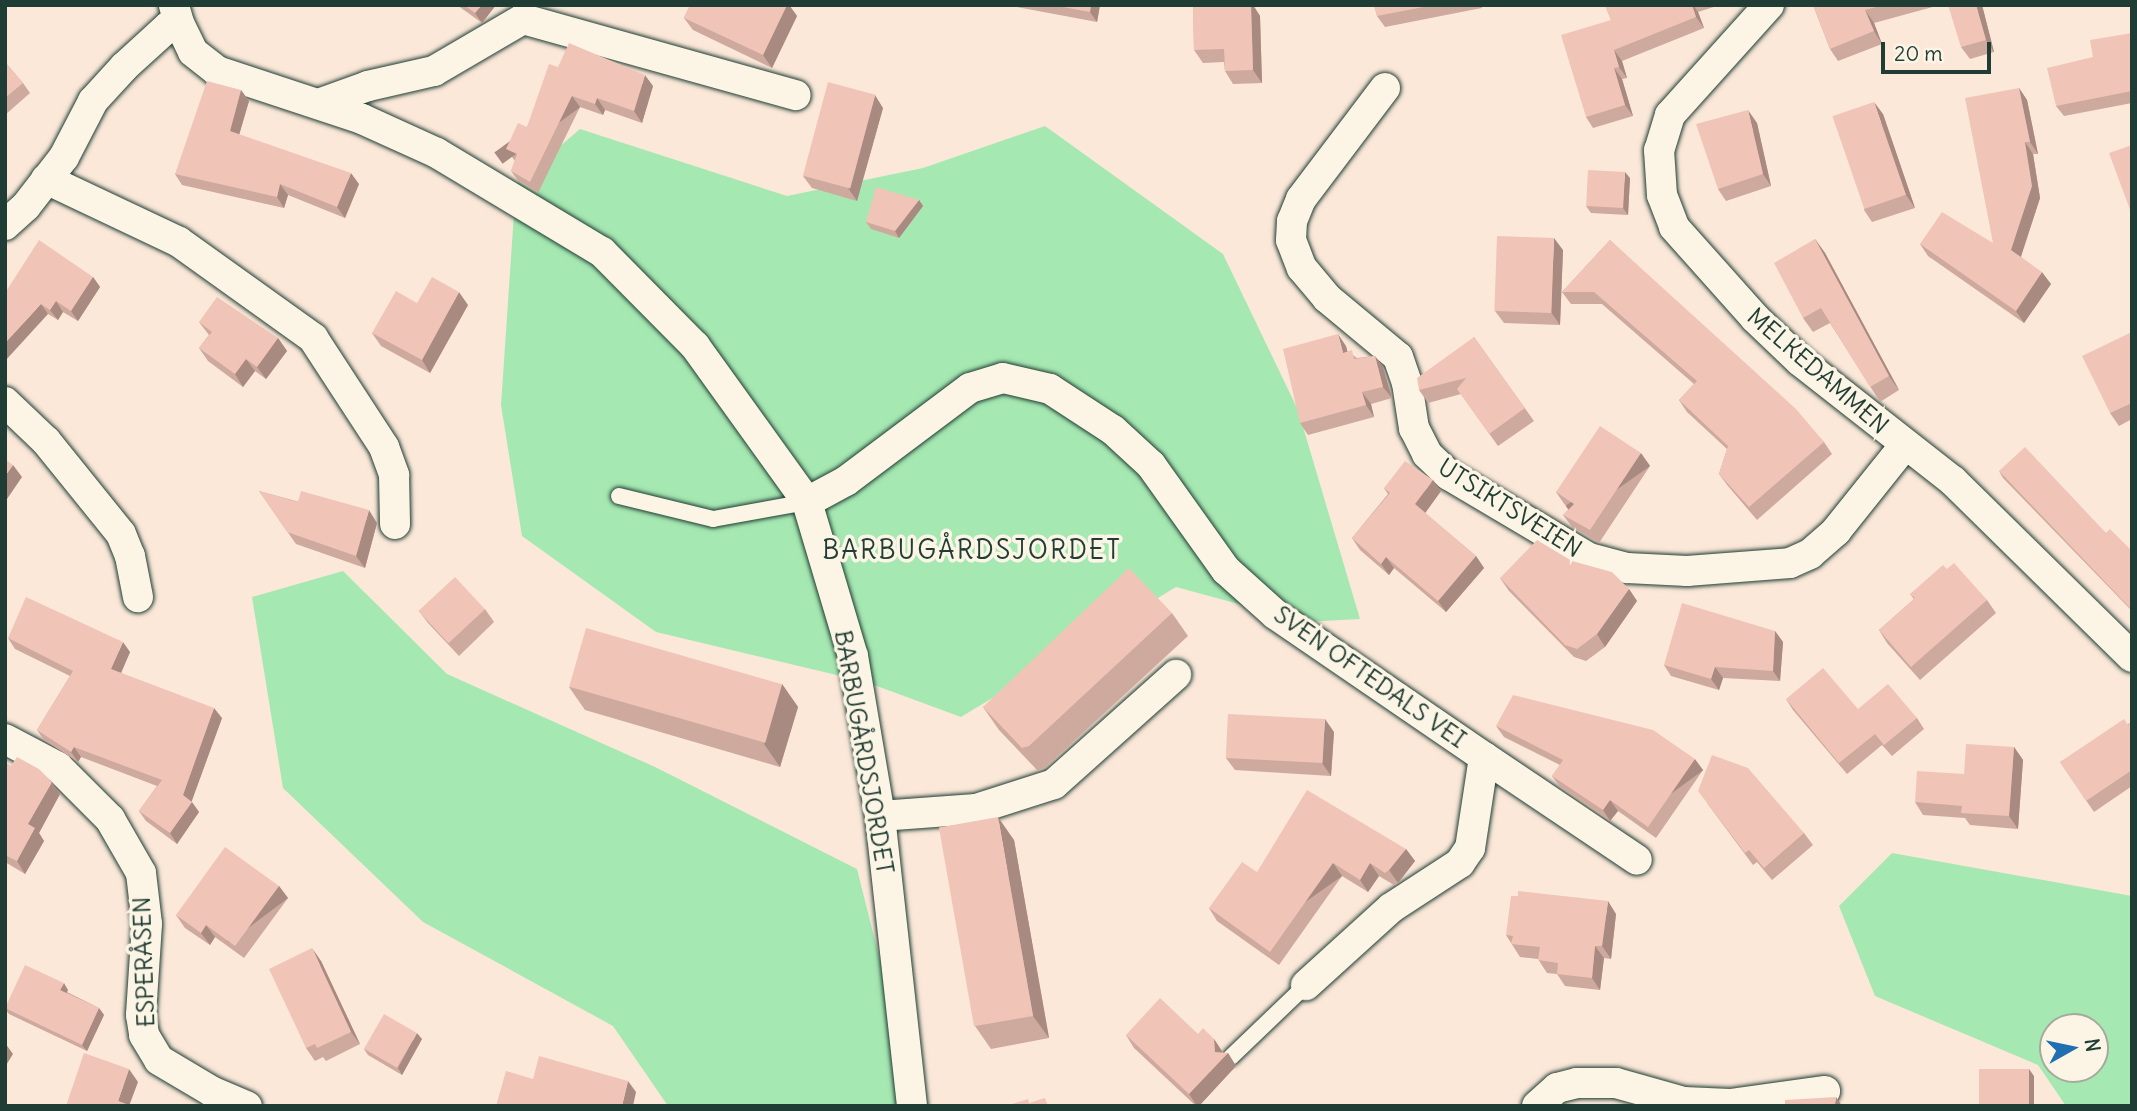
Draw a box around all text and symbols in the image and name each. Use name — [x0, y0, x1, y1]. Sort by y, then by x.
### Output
scale bar — [1885, 28, 1995, 72]
text: 20 m — [1894, 40, 1943, 67]
street label: MELKEDAMMEN — [1742, 302, 1894, 440]
street label: UTSIKTSVEIEN — [1433, 452, 1587, 564]
district label: BARBUGÅRDSJORDET — [824, 534, 1120, 566]
street label: SVEN OFTEDALS VEI — [1268, 600, 1472, 754]
street label: BARBUGÅRDSJORDET — [828, 628, 900, 876]
street label: ESPERÅSEN — [127, 896, 161, 1028]
north arrow — [2039, 1013, 2109, 1083]
text: N — [2080, 1037, 2106, 1053]

